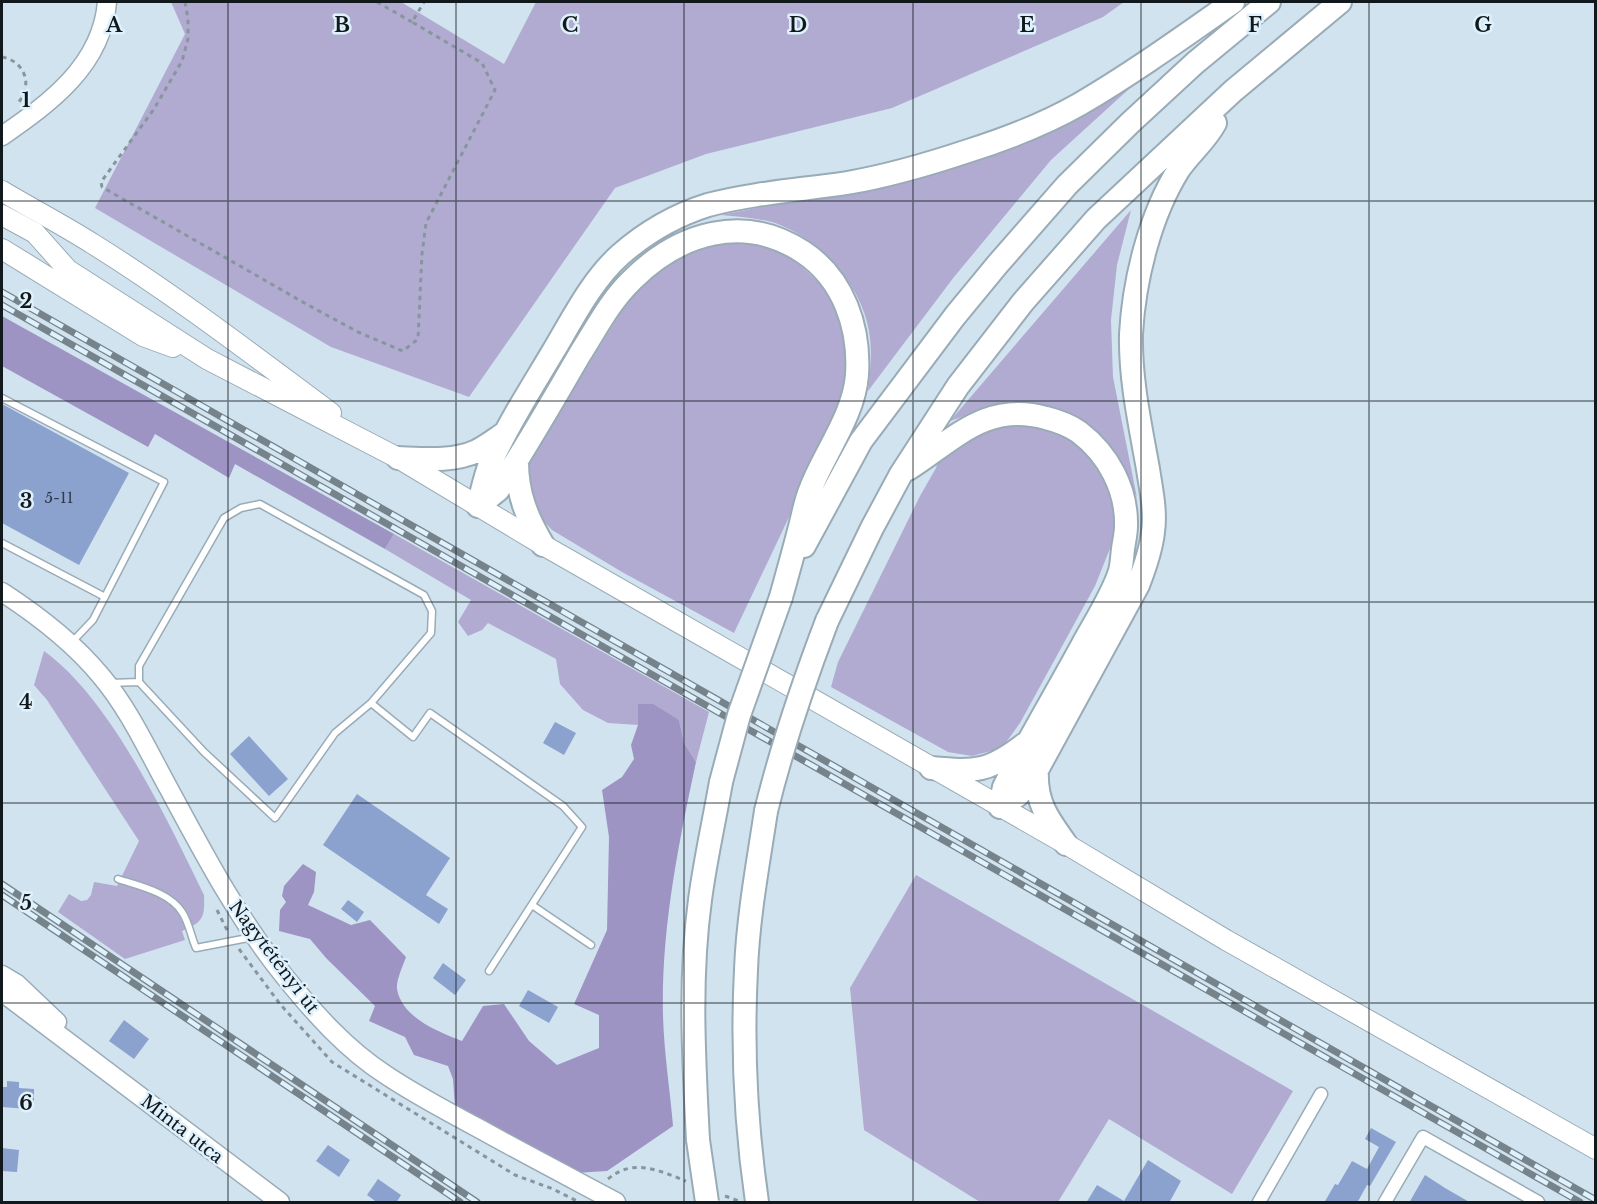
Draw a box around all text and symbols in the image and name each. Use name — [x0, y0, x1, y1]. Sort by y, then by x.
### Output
text: A — [105, 13, 123, 37]
text: B — [334, 13, 350, 37]
text: C — [562, 13, 578, 37]
text: D — [789, 13, 807, 37]
text: E — [1019, 13, 1035, 37]
text: F — [1248, 13, 1262, 37]
text: G — [1474, 13, 1492, 37]
text: 1 — [22, 88, 31, 112]
text: 2 — [19, 289, 33, 313]
house number: 5-11 — [45, 488, 73, 507]
text: 3 — [20, 489, 32, 513]
text: 4 — [19, 690, 33, 714]
text: 5 — [20, 891, 32, 915]
street label: Nagytétényi út — [224, 896, 324, 1018]
street label: Minta utca — [136, 1090, 228, 1168]
text: 6 — [19, 1091, 33, 1115]

